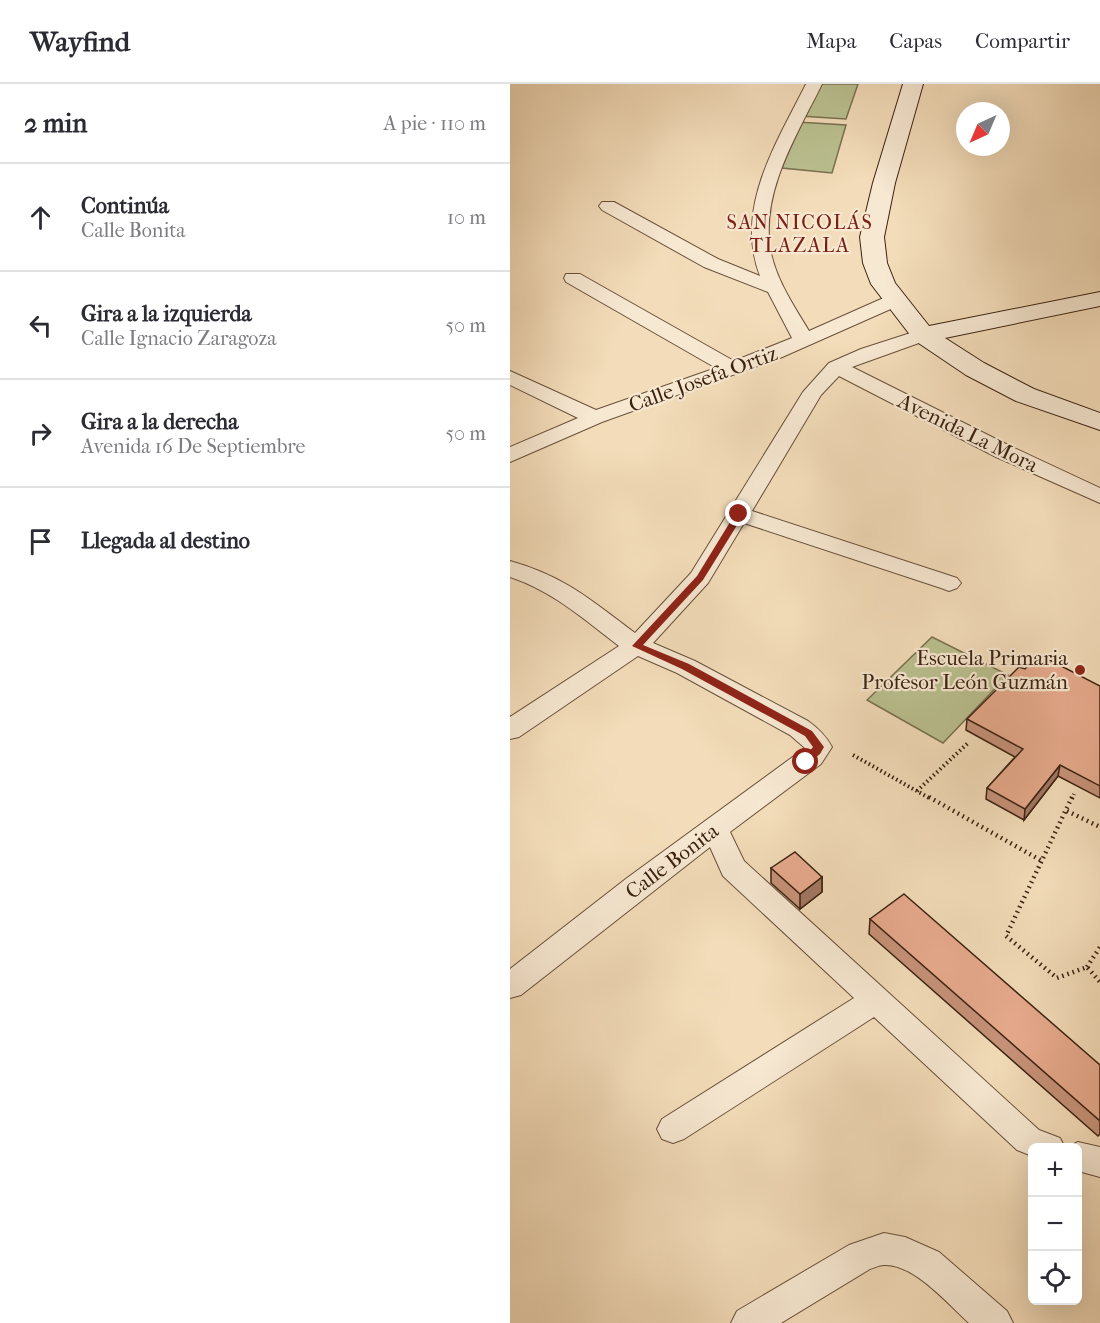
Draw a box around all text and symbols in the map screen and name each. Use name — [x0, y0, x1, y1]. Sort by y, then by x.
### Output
text: Wayfind — [30, 25, 130, 58]
text: Mapa — [806, 29, 856, 53]
text: Capas — [889, 29, 942, 53]
text: Compartir — [975, 29, 1070, 53]
north arrow — [956, 102, 1010, 156]
text: 2 min — [24, 108, 87, 139]
text: A pie · 110 m — [384, 112, 486, 135]
text: Continúa — [81, 193, 169, 219]
icon: ahead — [24, 201, 57, 234]
text: 10 m — [447, 206, 486, 229]
district label: SAN NICOLÁS TLAZALA — [727, 210, 873, 257]
text: Calle Bonita — [81, 219, 186, 242]
text: Gira a la izquierda — [81, 301, 252, 327]
icon: left — [24, 309, 57, 342]
text: 50 m — [445, 314, 486, 337]
text: Calle Ignacio Zaragoza — [81, 327, 277, 350]
street label: Calle Josefa Ortiz — [625, 341, 781, 417]
street label: Avenida La Mora — [893, 388, 1042, 477]
text: Gira a la derecha — [81, 409, 238, 435]
icon: right — [24, 417, 57, 450]
text: 50 m — [445, 422, 486, 445]
text: Avenida 16 De Septiembre — [81, 435, 306, 458]
route end — [725, 500, 751, 526]
icon: arrive — [24, 525, 57, 558]
text: Llegada al destino — [81, 528, 250, 554]
place label: Escuela Primaria Profesor León Guzmán — [862, 646, 1068, 694]
marker: Escuela Primaria Profesor León Guzmán — [1073, 663, 1087, 677]
route start — [792, 748, 818, 774]
street label: Calle Bonita — [621, 818, 723, 904]
map controls — [1028, 1143, 1082, 1305]
button: + — [1028, 1143, 1082, 1197]
button: − — [1028, 1197, 1082, 1251]
button: locate — [1028, 1251, 1082, 1305]

